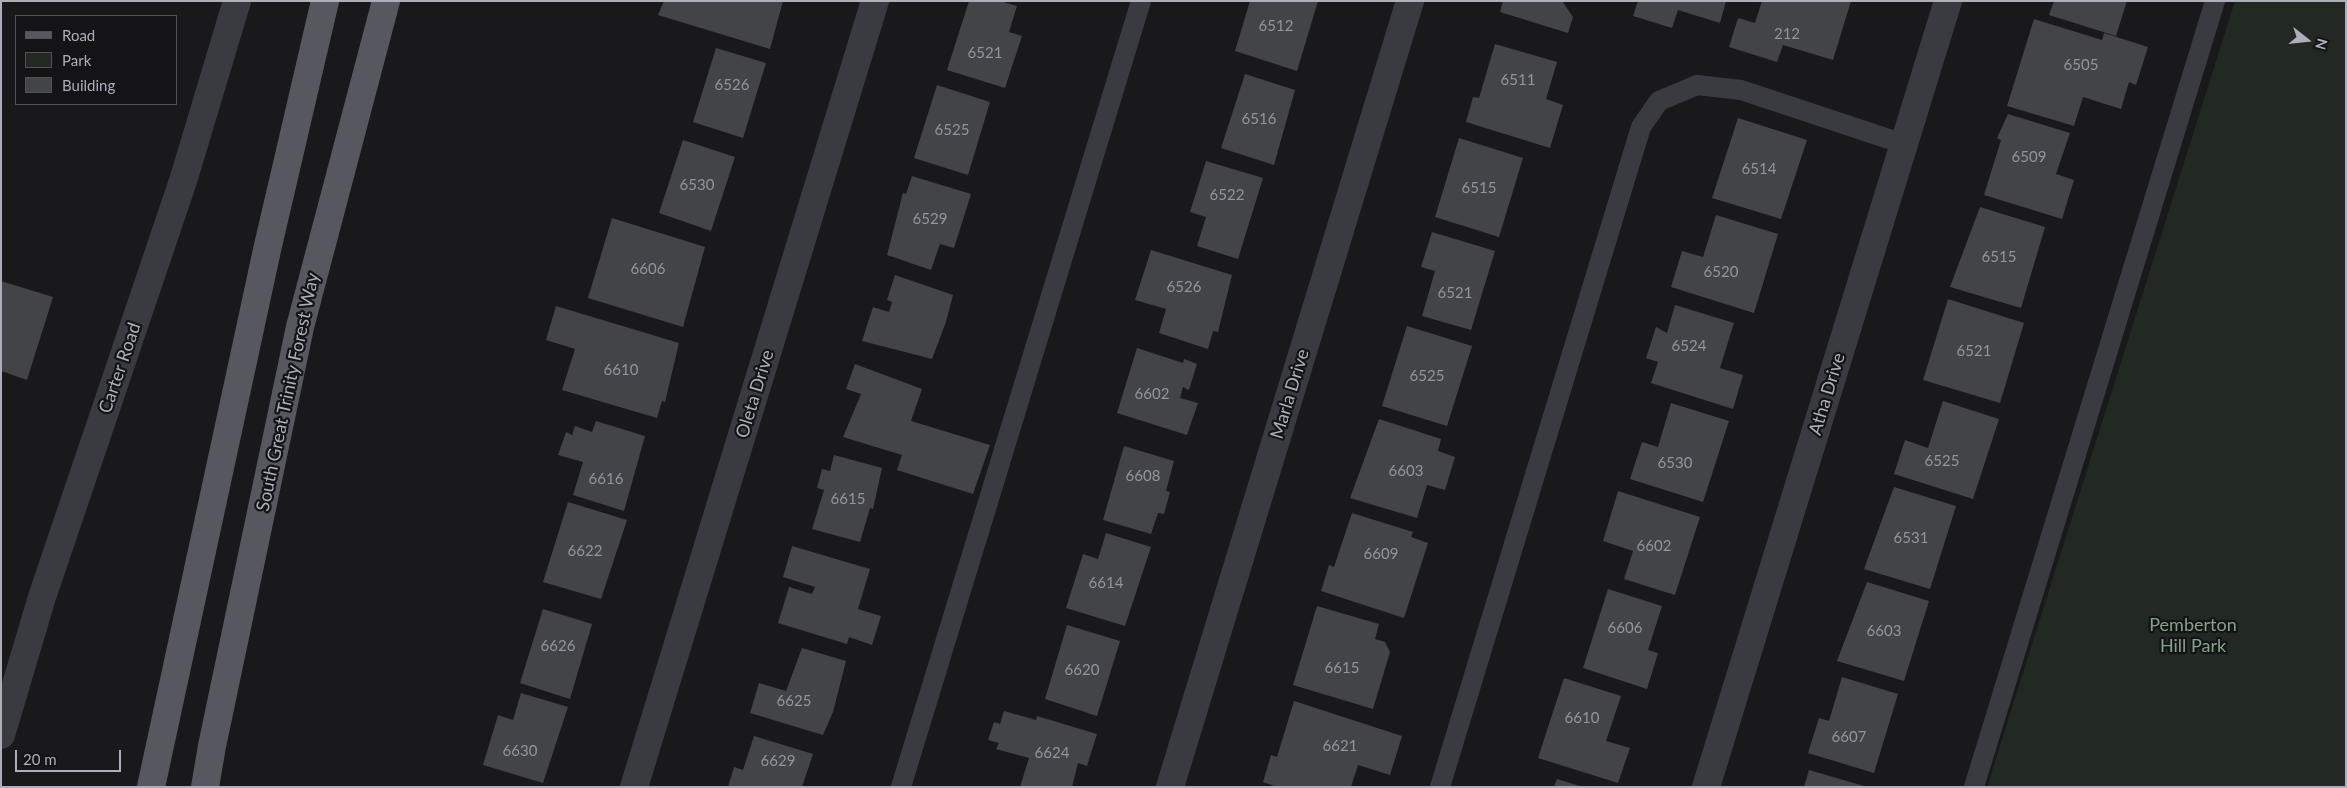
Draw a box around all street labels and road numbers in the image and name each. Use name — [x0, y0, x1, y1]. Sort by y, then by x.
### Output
street label: South Great Trinity Forest Way — [252, 271, 324, 513]
street label: Carter Road — [94, 320, 146, 416]
street label: Oleta Drive — [731, 347, 779, 441]
street label: Marla Drive — [1266, 347, 1314, 441]
street label: Atha Drive — [1804, 350, 1850, 438]

